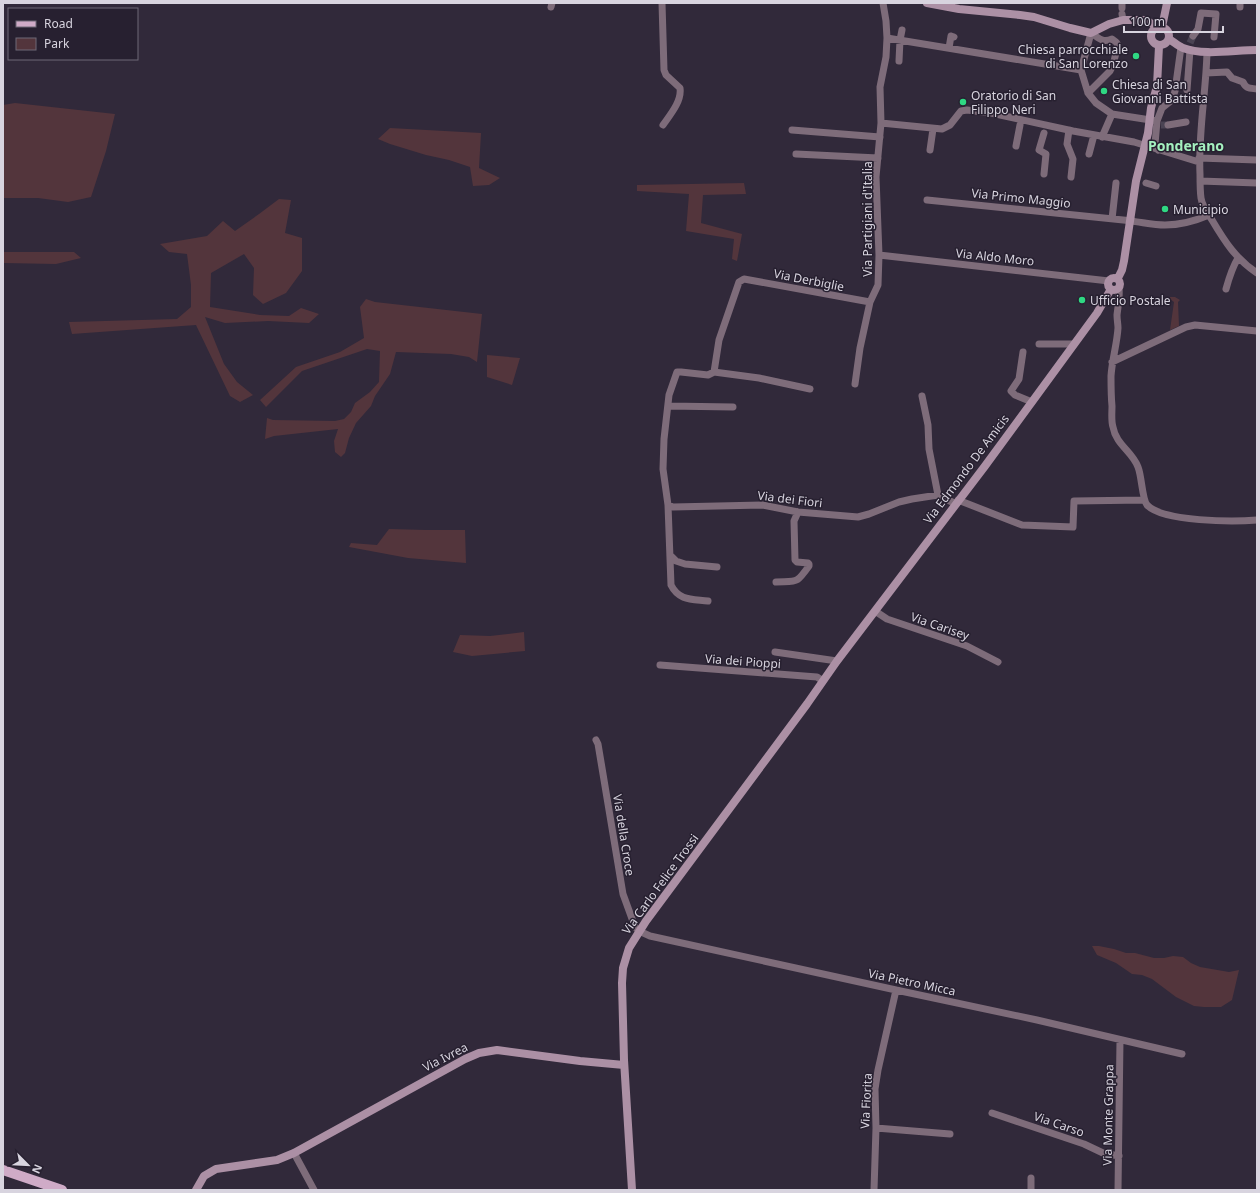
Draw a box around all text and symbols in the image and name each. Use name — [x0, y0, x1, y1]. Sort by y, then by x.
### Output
legend — [8, 8, 138, 60]
scale bar — [1124, 8, 1223, 34]
text: 100 m — [1130, 13, 1165, 30]
text: Road — [44, 15, 73, 32]
text: Park — [44, 35, 70, 52]
place label: Chiesa parrocchiale di San Lorenzo — [1018, 41, 1128, 72]
marker: Chiesa parrocchiale di San Lorenzo — [1131, 51, 1141, 61]
place label: Chiesa di San Giovanni Battista — [1112, 76, 1208, 107]
marker: Chiesa di San Giovanni Battista — [1099, 86, 1109, 96]
place label: Oratorio di San Filippo Neri — [971, 87, 1056, 118]
marker: Oratorio di San Filippo Neri — [958, 97, 968, 107]
district label: Ponderano — [1148, 136, 1224, 155]
street label: Via Partigiani d'Italia — [859, 161, 876, 277]
street label: Via Primo Maggio — [970, 184, 1072, 212]
place label: Municipio — [1173, 201, 1228, 218]
marker: Municipio — [1160, 204, 1170, 214]
street label: Via Aldo Moro — [955, 244, 1035, 270]
street label: Via Derbiglie — [772, 265, 846, 295]
place label: Ufficio Postale — [1090, 292, 1171, 309]
marker: Ufficio Postale — [1077, 295, 1087, 305]
street label: Via Edmondo De Amicis — [919, 411, 1013, 527]
street label: Via dei Fiori — [757, 487, 823, 511]
street label: Via Carisey — [908, 608, 972, 644]
street label: Via dei Pioppi — [704, 650, 782, 672]
street label: Via della Croce — [609, 793, 639, 877]
street label: Via Carlo Felice Trossi — [618, 830, 702, 938]
street label: Via Pietro Micca — [867, 964, 957, 1000]
street label: Via Ivrea — [420, 1038, 470, 1076]
street label: Via Monte Grappa — [1099, 1064, 1117, 1166]
street label: Via Fiorita — [856, 1073, 876, 1129]
street label: Via Carso — [1031, 1107, 1087, 1141]
north arrow — [8, 1145, 48, 1185]
text: N — [29, 1162, 46, 1176]

